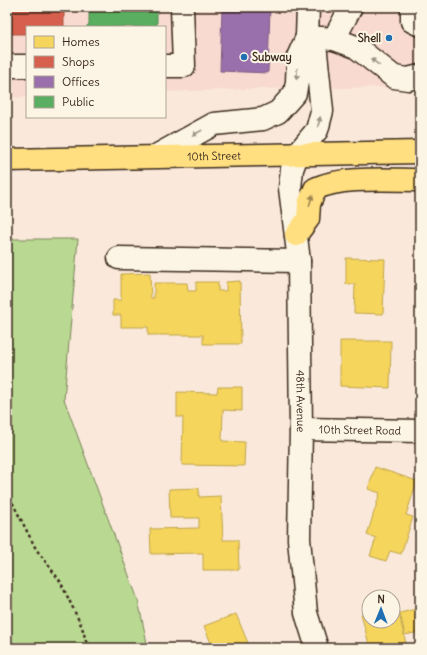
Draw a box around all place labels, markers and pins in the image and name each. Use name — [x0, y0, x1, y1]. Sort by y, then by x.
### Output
place label: Shell — [358, 31, 381, 45]
marker: Shell — [384, 33, 394, 43]
place label: Subway — [252, 50, 292, 65]
marker: Subway — [239, 52, 249, 62]

